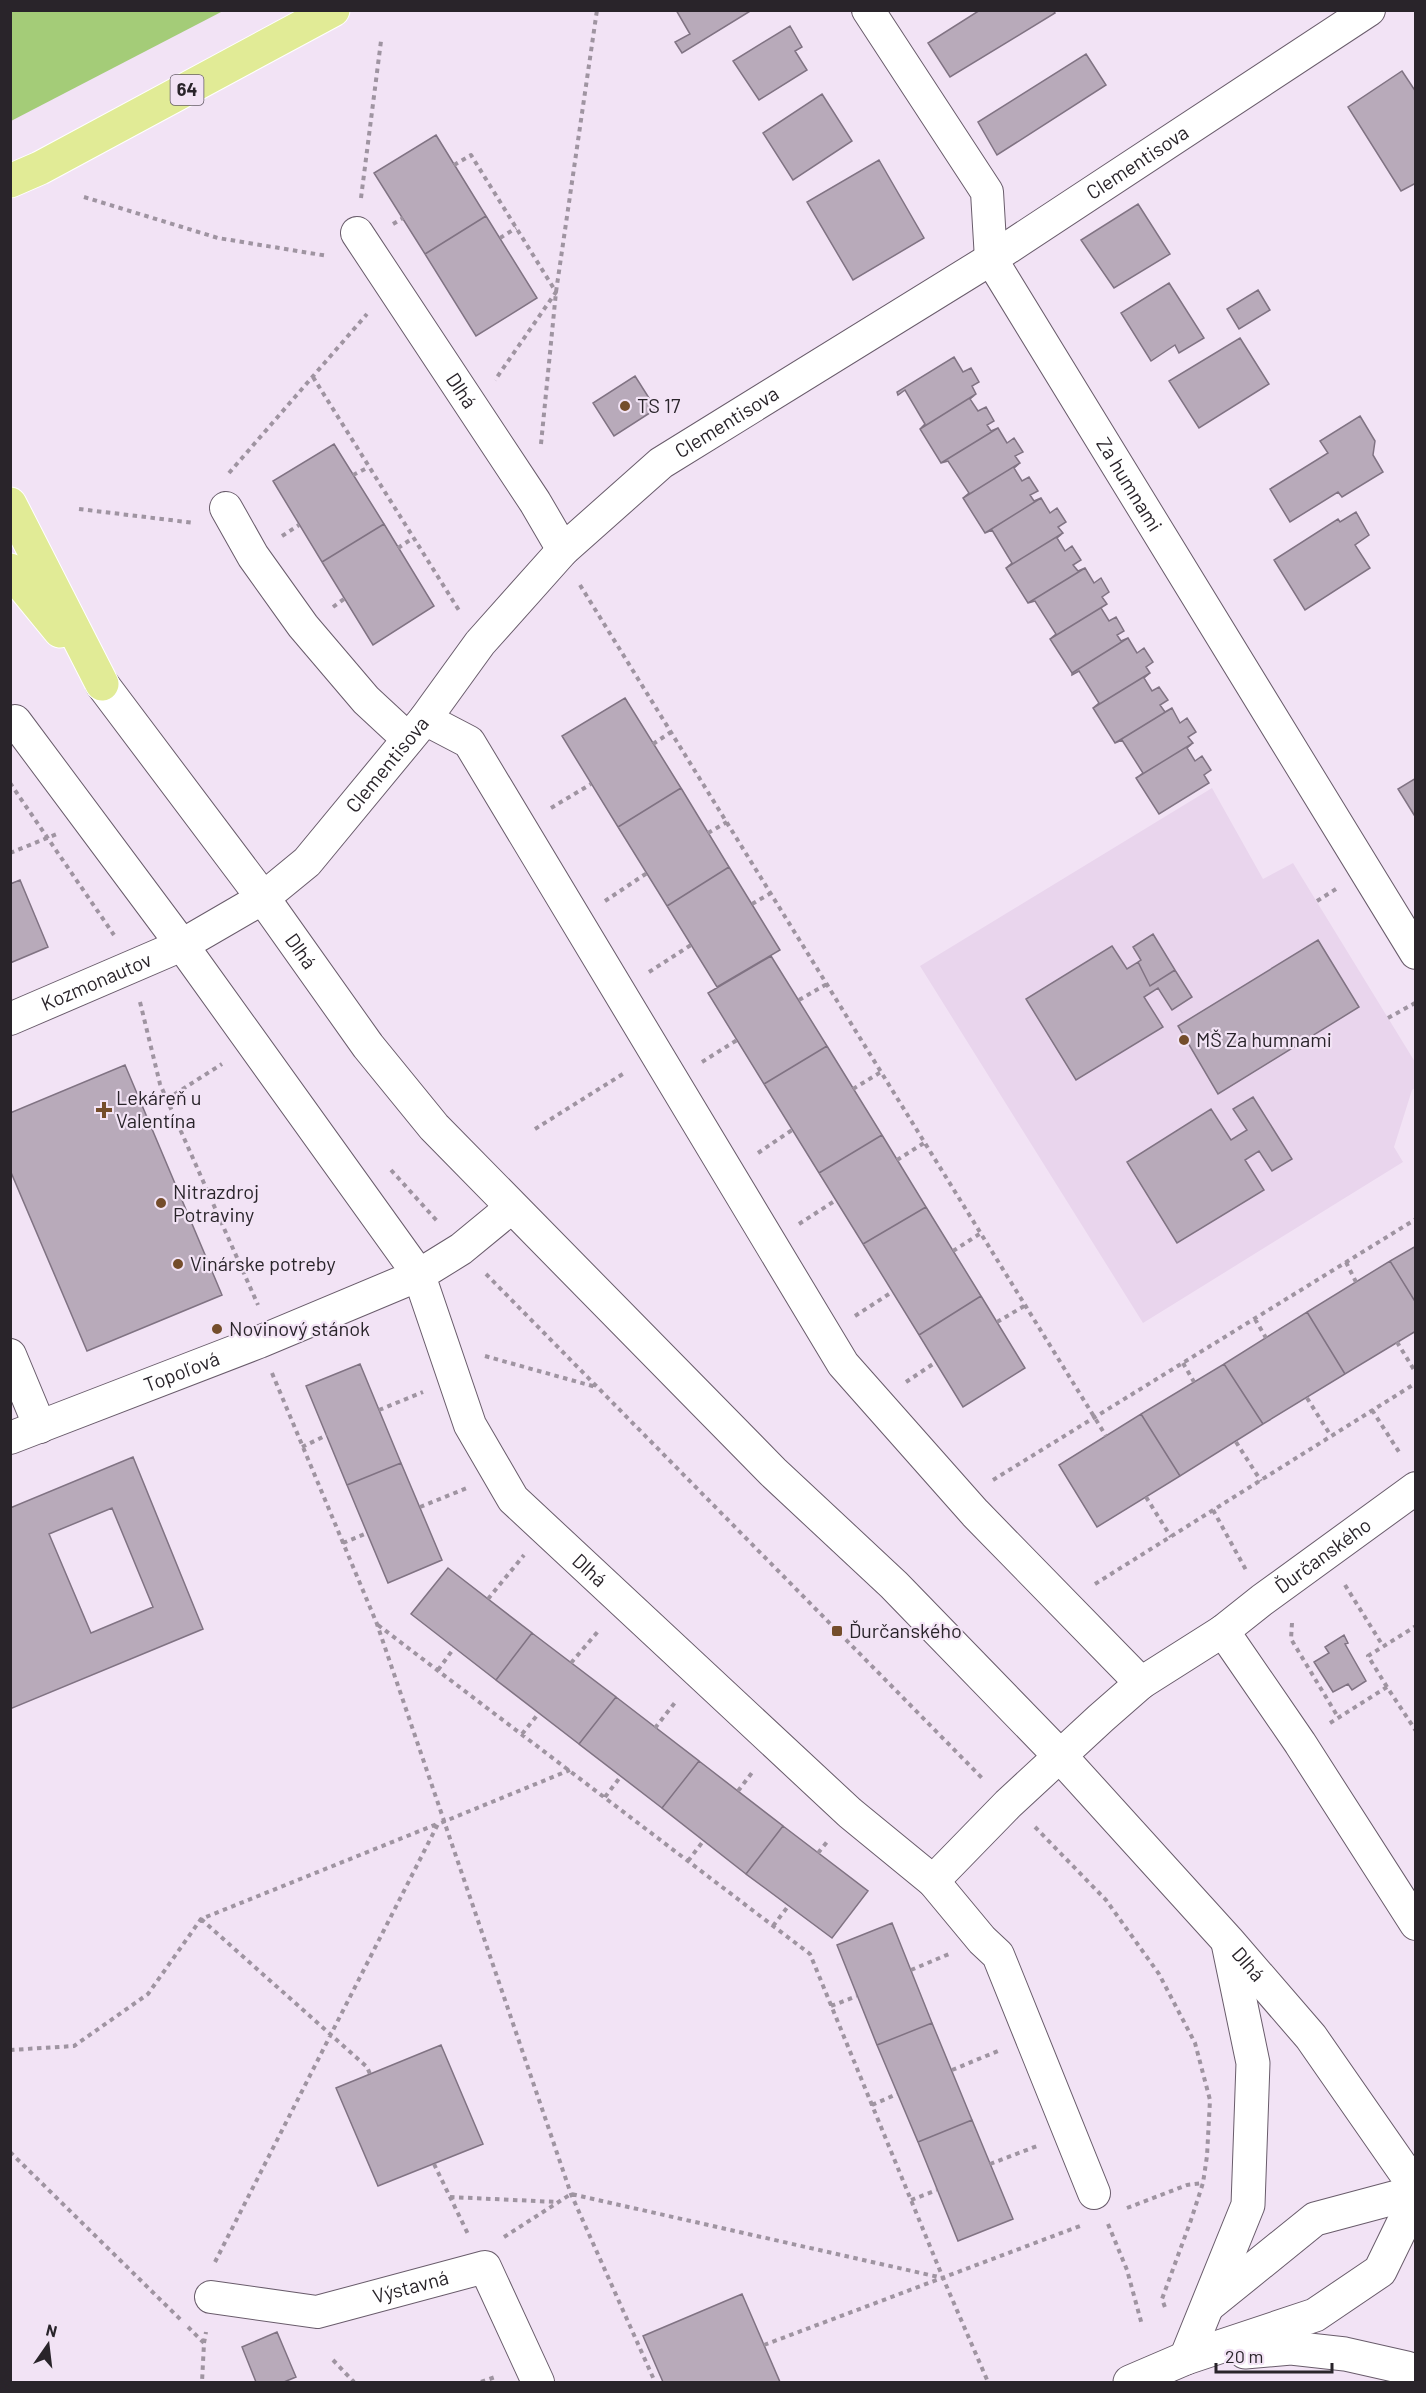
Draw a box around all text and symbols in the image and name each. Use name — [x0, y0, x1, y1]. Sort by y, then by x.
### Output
road number: 64 — [170, 75, 204, 105]
street label: Clementisova — [1081, 119, 1192, 204]
street label: Dlhá — [442, 368, 483, 413]
street label: Clementisova — [670, 380, 782, 463]
place label: TS 17 — [637, 393, 681, 417]
marker: TS 17 — [618, 399, 632, 413]
street label: Za humnami — [1092, 433, 1168, 535]
street label: Clementisova — [340, 711, 433, 817]
street label: Dlhá — [281, 928, 322, 973]
street label: Kozmonautov — [37, 947, 155, 1015]
place label: MŠ Za humnami — [1196, 1027, 1332, 1051]
marker: MŠ Za humnami — [1177, 1033, 1191, 1047]
place label: Lekáreň u Valentína — [116, 1085, 201, 1132]
marker: Lekáreň u Valentína — [97, 1103, 111, 1117]
place label: Nitrazdroj Potraviny — [173, 1179, 259, 1226]
marker: Nitrazdroj Potraviny — [154, 1196, 168, 1210]
place label: Vinárske potreby — [190, 1251, 336, 1275]
marker: Vinárske potreby — [171, 1257, 185, 1271]
place label: Novinový stánok — [229, 1316, 370, 1340]
marker: Novinový stánok — [210, 1322, 224, 1336]
street label: Topoľová — [140, 1345, 222, 1396]
street label: Ďurčanského — [1270, 1512, 1375, 1598]
street label: Dlhá — [568, 1548, 612, 1591]
place label: Ďurčanského — [849, 1618, 962, 1642]
marker: Ďurčanského — [830, 1624, 844, 1638]
street label: Dlhá — [1227, 1941, 1270, 1986]
street label: Výstavná — [370, 2264, 451, 2308]
north arrow — [18, 2315, 78, 2375]
text: N — [44, 2319, 59, 2340]
scale bar — [1216, 2336, 1332, 2374]
text: 20 m — [1225, 2345, 1263, 2367]

